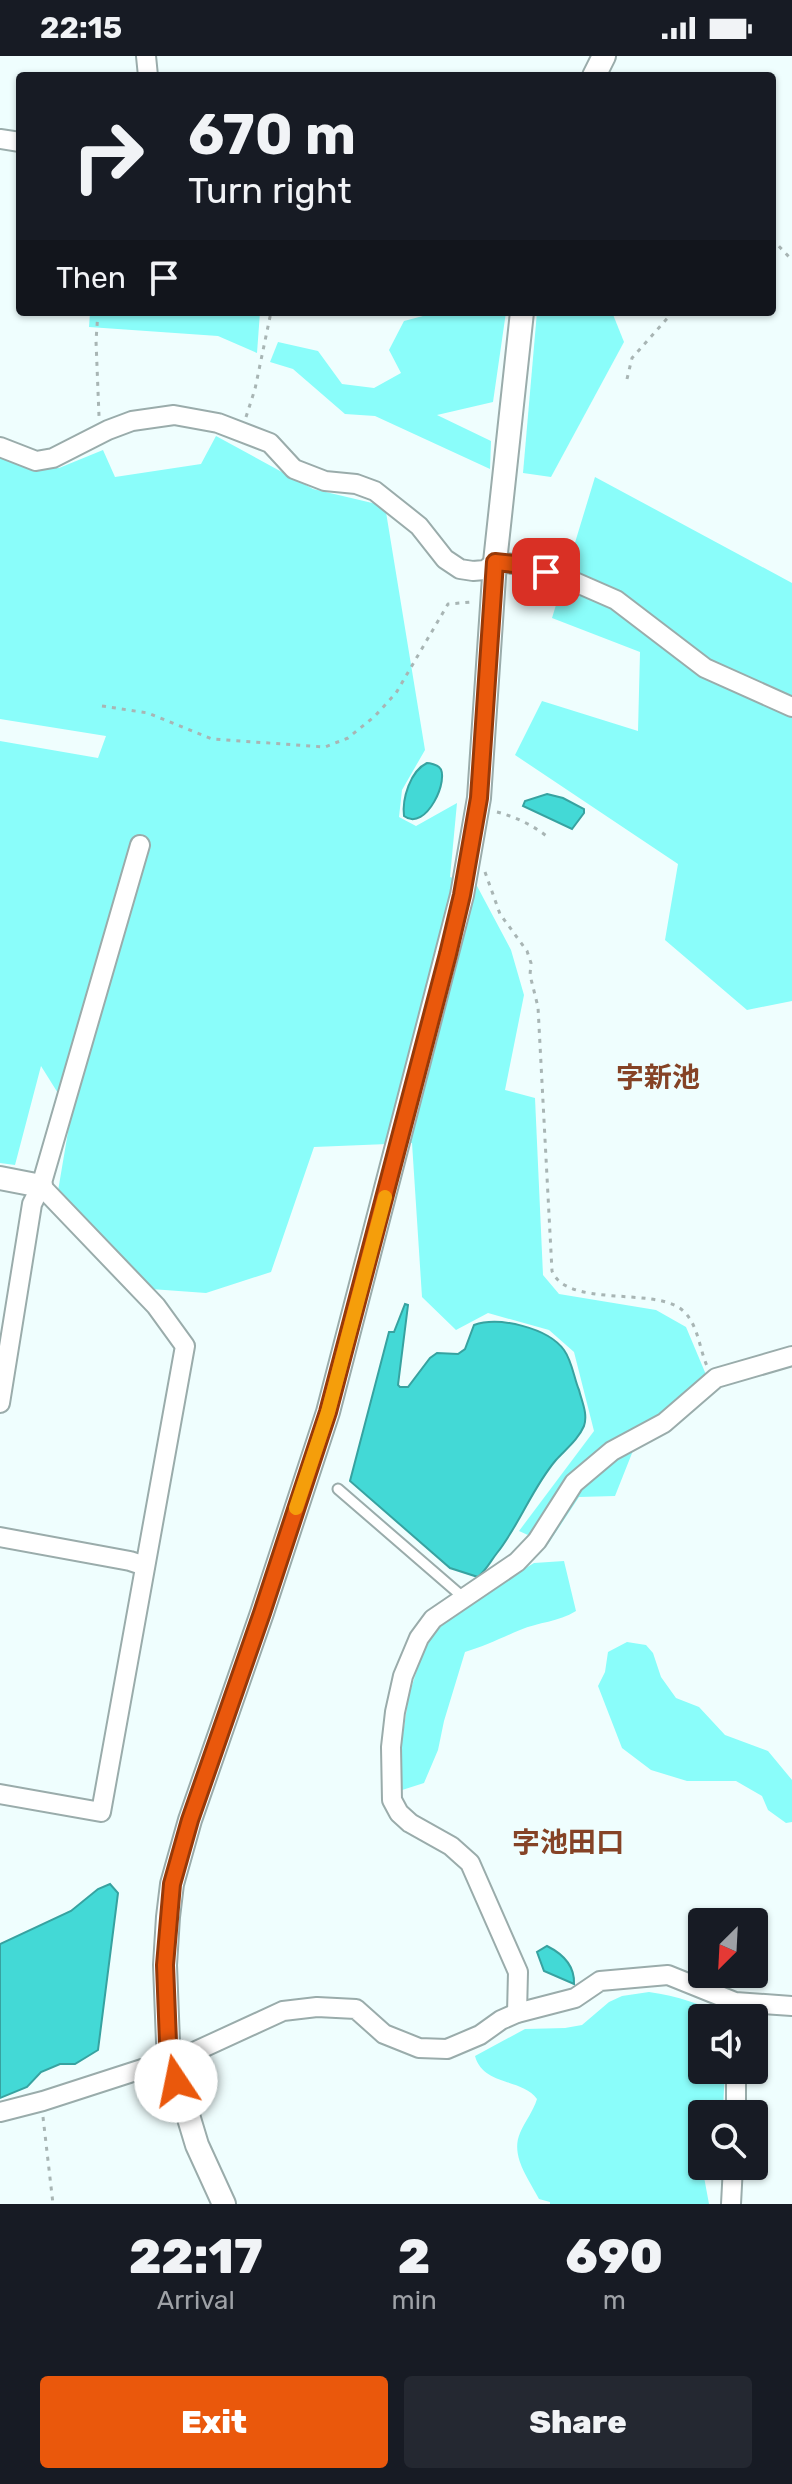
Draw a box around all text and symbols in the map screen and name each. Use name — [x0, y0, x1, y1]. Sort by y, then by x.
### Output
text: 22:15 — [40, 10, 122, 46]
text: 670 m — [188, 102, 356, 168]
icon: right — [56, 104, 160, 208]
text: Turn right — [188, 169, 352, 212]
icon: arrive — [142, 256, 186, 300]
text: Then — [56, 260, 126, 296]
pin — [512, 538, 580, 606]
icon: arrive — [524, 550, 568, 594]
district label: 字新池 — [616, 1061, 700, 1094]
district label: 字池田口 — [512, 1826, 624, 1859]
north arrow — [688, 1908, 768, 1988]
map controls — [688, 1908, 768, 2180]
button: sound — [688, 2004, 768, 2084]
position arrow — [134, 2039, 218, 2123]
button: search — [688, 2100, 768, 2180]
text: 22:17 — [129, 2228, 263, 2285]
text: 2 — [398, 2228, 430, 2285]
text: 690 — [566, 2228, 663, 2285]
text: Arrival — [157, 2285, 235, 2316]
text: min — [392, 2285, 437, 2316]
text: m — [603, 2285, 626, 2316]
button: Exit — [40, 2376, 388, 2468]
button: Share — [404, 2376, 752, 2468]

